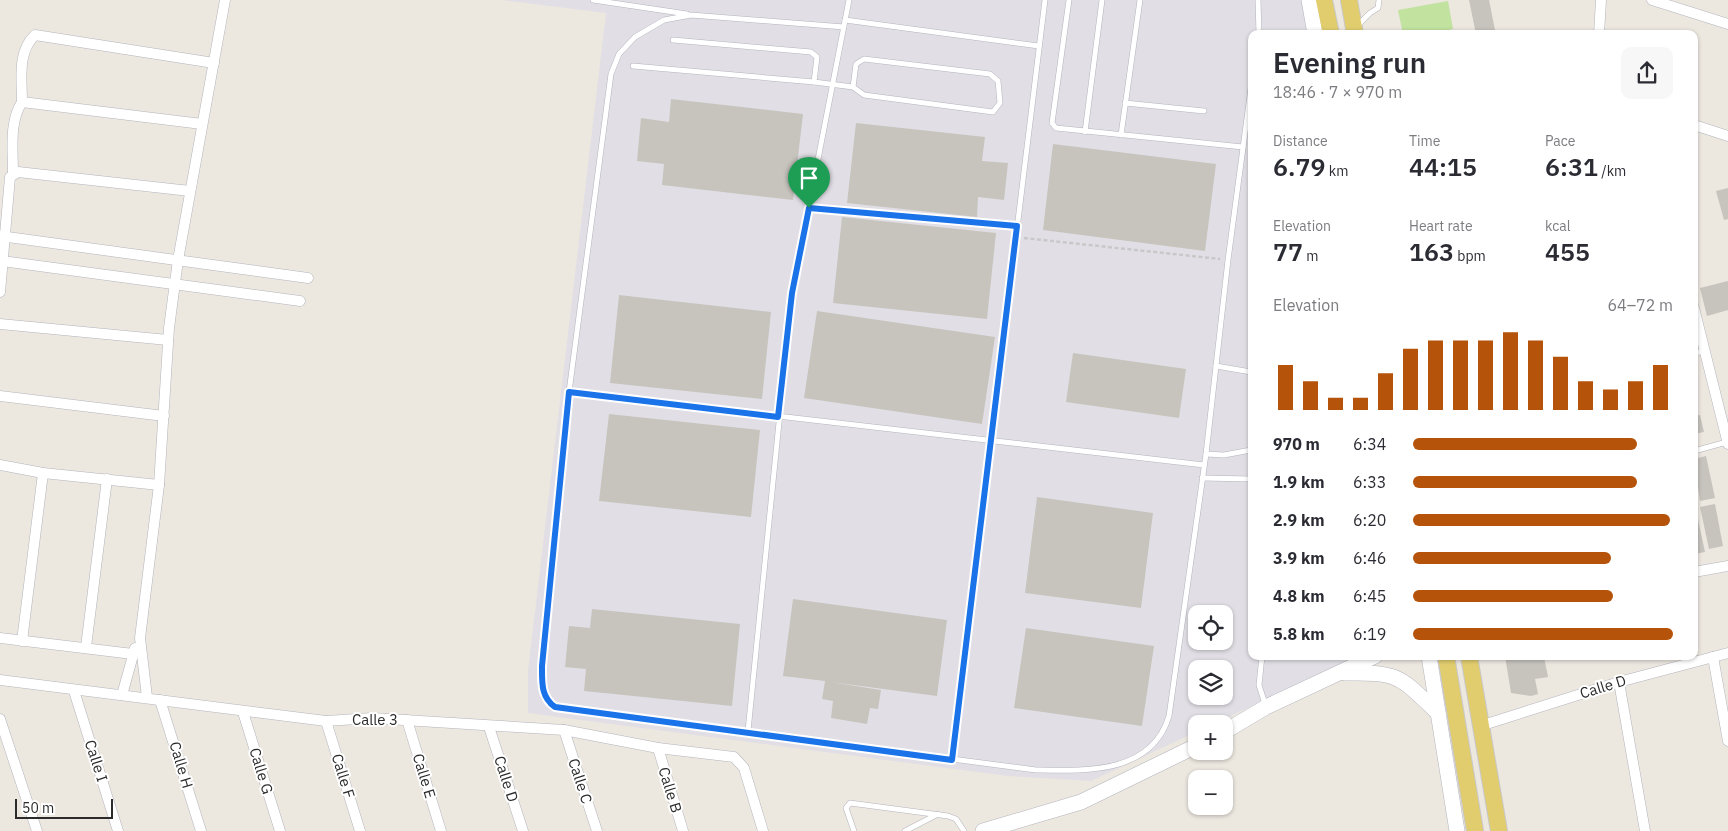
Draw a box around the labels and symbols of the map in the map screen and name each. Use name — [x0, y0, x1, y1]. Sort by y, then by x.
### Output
pin — [788, 157, 830, 208]
street label: Calle D — [1577, 671, 1628, 703]
street label: Calle 3 — [352, 710, 398, 729]
street label: Calle I — [81, 737, 112, 784]
street label: Calle H — [165, 739, 198, 790]
street label: Calle G — [245, 745, 278, 796]
street label: Calle F — [328, 751, 359, 800]
street label: Calle E — [409, 751, 440, 801]
street label: Calle D — [490, 753, 523, 804]
street label: Calle C — [564, 756, 597, 806]
street label: Calle B — [655, 765, 686, 815]
scale bar — [15, 796, 112, 819]

